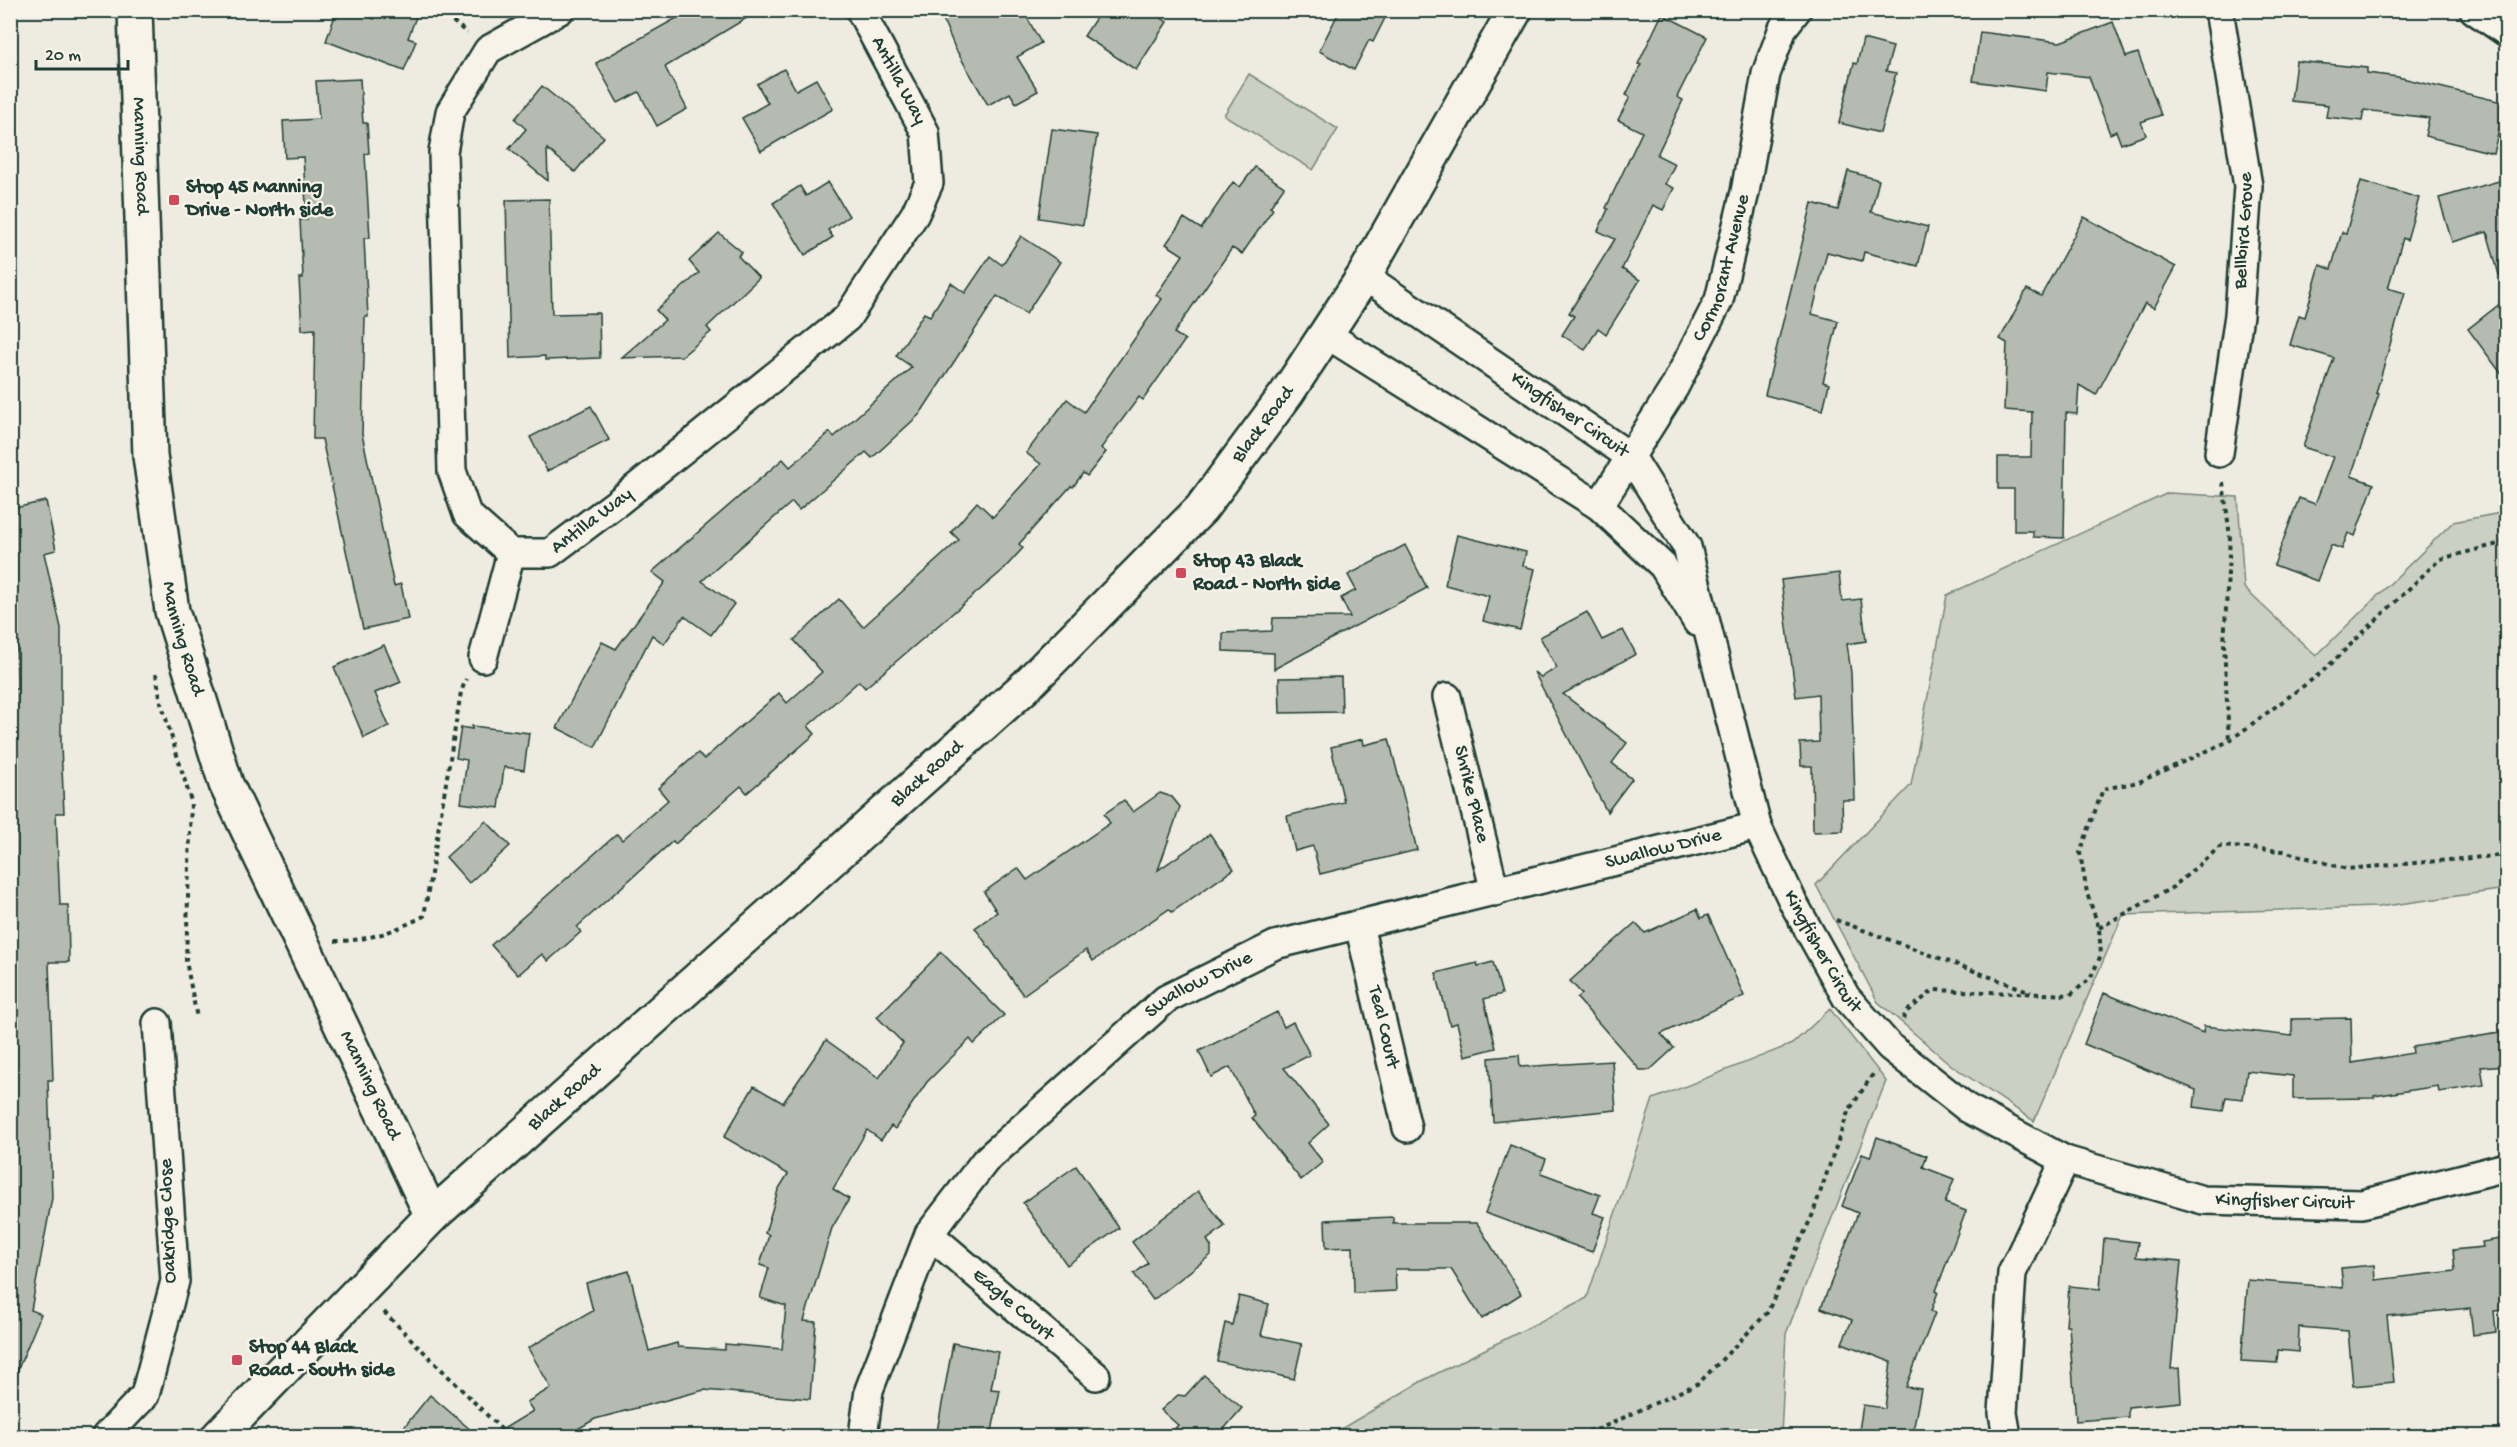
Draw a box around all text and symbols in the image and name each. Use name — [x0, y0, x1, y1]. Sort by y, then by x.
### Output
scale bar — [36, 33, 128, 71]
street label: Antilla Way — [865, 33, 931, 129]
text: 20 m — [45, 46, 81, 67]
street label: Manning Road — [126, 97, 153, 217]
street label: Bellbird Grove — [2229, 170, 2260, 291]
place label: Stop 45 Manning Drive - North side — [184, 177, 334, 223]
street label: Cormorant Avenue — [1688, 191, 1756, 346]
marker: Stop 45 Manning Drive - North side — [167, 193, 181, 207]
street label: Kingfisher Circuit — [1506, 367, 1634, 464]
street label: Black Road — [1227, 380, 1301, 469]
street label: Antilla Way — [547, 483, 638, 559]
place label: Stop 43 Black Road - North side — [1192, 551, 1341, 597]
marker: Stop 43 Black Road - North side — [1174, 566, 1188, 580]
street label: Manning Road — [156, 580, 210, 701]
street label: Black Road — [885, 734, 970, 813]
street label: Shrike Place — [1448, 743, 1494, 846]
street label: Swallow Drive — [1603, 824, 1724, 875]
street label: Kingfisher Circuit — [1778, 887, 1868, 1019]
street label: Swallow Drive — [1140, 946, 1257, 1024]
street label: Teal Court — [1362, 983, 1404, 1073]
street label: Manning Road — [334, 1027, 406, 1146]
street label: Black Road — [523, 1058, 608, 1137]
street label: Oakridge Close — [155, 1157, 183, 1284]
street label: Kingfisher Circuit — [2215, 1189, 2356, 1215]
street label: Eagle Court — [967, 1264, 1060, 1348]
place label: Stop 44 Black Road - South side — [248, 1337, 396, 1383]
marker: Stop 44 Black Road - South side — [230, 1353, 244, 1367]

